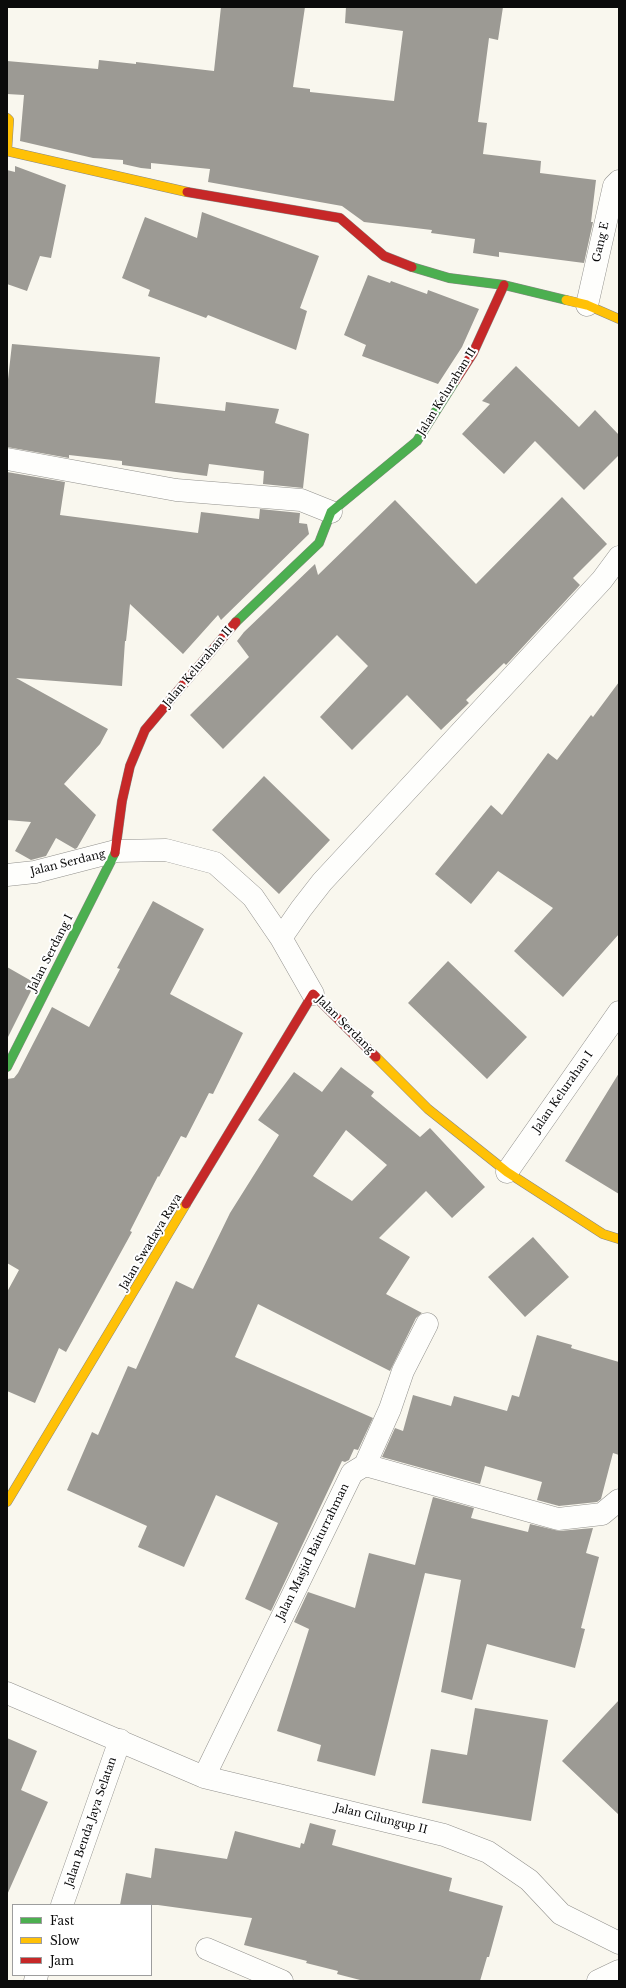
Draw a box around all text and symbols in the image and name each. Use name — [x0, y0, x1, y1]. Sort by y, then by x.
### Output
street label: Gang E — [590, 221, 612, 263]
street label: Jalan Kelurahan II — [415, 346, 479, 438]
street label: Jalan Kelurahan II — [161, 624, 235, 710]
street label: Jalan Serdang — [29, 847, 107, 879]
street label: Jalan Serdang I — [26, 912, 76, 994]
street label: Jalan Serdang — [313, 993, 377, 1057]
street label: Jalan Kelurahan I — [530, 1049, 596, 1135]
street label: Jalan Swadaya Raya — [117, 1192, 185, 1292]
street label: Jalan Masjid Baiturrahman — [274, 1481, 352, 1623]
street label: Jalan Benda Jaya Selatan — [63, 1755, 119, 1889]
street label: Jalan Cilungup II — [333, 1801, 429, 1837]
legend — [12, 1904, 152, 1976]
text: Fast — [50, 1913, 74, 1928]
text: Slow — [50, 1933, 79, 1948]
text: Jam — [50, 1953, 74, 1968]

